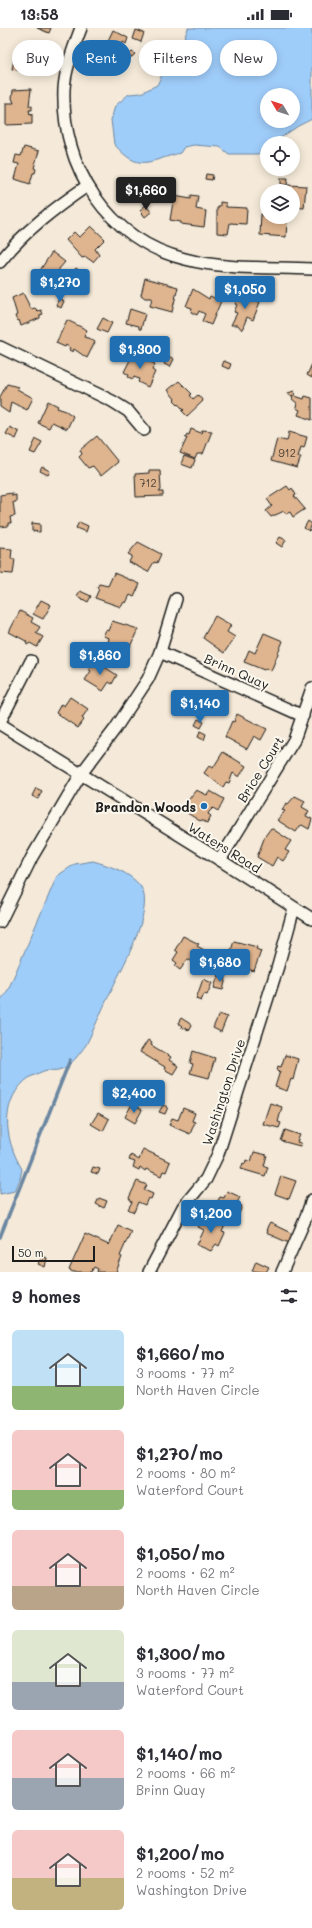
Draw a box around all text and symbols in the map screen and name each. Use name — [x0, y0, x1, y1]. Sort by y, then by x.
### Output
text: 13:58 — [20, 4, 58, 24]
chip: Buy — [12, 40, 64, 76]
chip: Rent — [72, 40, 131, 76]
chip: Filters — [139, 40, 212, 76]
chip: New — [220, 40, 277, 76]
north arrow — [260, 88, 300, 128]
map controls — [260, 88, 300, 224]
button: locate — [260, 136, 300, 176]
pin: $1,660 — [113, 177, 179, 211]
text: $1,660 — [125, 181, 167, 198]
button: layers — [260, 184, 300, 224]
pin: $1,270 — [27, 269, 93, 303]
text: $1,270 — [40, 273, 80, 290]
pin: $1,050 — [212, 276, 278, 310]
text: $1,050 — [224, 280, 266, 297]
pin: $1,300 — [107, 336, 173, 370]
text: $1,300 — [119, 340, 161, 357]
house number: 912 — [278, 445, 296, 460]
house number: 712 — [139, 475, 157, 490]
pin: $1,860 — [67, 642, 133, 676]
text: $1,860 — [79, 646, 121, 663]
street label: Brinn Quay — [202, 649, 272, 693]
pin: $1,140 — [167, 690, 233, 724]
text: $1,140 — [180, 694, 220, 711]
street label: Brice Court — [233, 733, 287, 805]
place label: Brandon Woods — [95, 798, 196, 815]
marker: Brandon Woods — [199, 801, 209, 811]
street label: Waters Road — [185, 818, 265, 876]
pin: $1,680 — [187, 949, 253, 983]
text: $1,680 — [199, 953, 241, 970]
street label: Washington Drive — [198, 1037, 248, 1147]
pin: $2,400 — [101, 1080, 167, 1114]
text: $2,400 — [112, 1084, 156, 1101]
pin: $1,200 — [178, 1200, 244, 1234]
text: $1,200 — [190, 1204, 232, 1221]
scale bar — [12, 1244, 95, 1263]
text: 50 m — [18, 1245, 44, 1260]
text: 9 homes — [12, 1285, 81, 1307]
icon: filters — [278, 1285, 300, 1307]
text: $1,660/mo — [136, 1342, 225, 1364]
icon: home — [44, 1346, 92, 1394]
text: 3 rooms · 77 m² — [136, 1364, 234, 1381]
text: North Haven Circle — [136, 1381, 259, 1398]
text: $1,270/mo — [136, 1442, 223, 1464]
icon: home — [44, 1446, 92, 1494]
text: 2 rooms · 80 m² — [136, 1464, 235, 1481]
text: Waterford Court — [136, 1481, 244, 1498]
text: $1,050/mo — [136, 1542, 225, 1564]
icon: home — [44, 1546, 92, 1594]
text: 2 rooms · 62 m² — [136, 1564, 235, 1581]
text: North Haven Circle — [136, 1581, 259, 1598]
text: $1,300/mo — [136, 1642, 225, 1664]
icon: home — [44, 1646, 92, 1694]
text: 3 rooms · 77 m² — [136, 1664, 234, 1681]
text: Waterford Court — [136, 1681, 244, 1698]
text: $1,140/mo — [136, 1742, 222, 1764]
icon: home — [44, 1746, 92, 1794]
text: 2 rooms · 66 m² — [136, 1764, 235, 1781]
text: Brinn Quay — [136, 1781, 205, 1798]
text: $1,200/mo — [136, 1842, 224, 1864]
icon: home — [44, 1846, 92, 1894]
text: 2 rooms · 52 m² — [136, 1864, 234, 1881]
text: Washington Drive — [136, 1881, 247, 1898]

